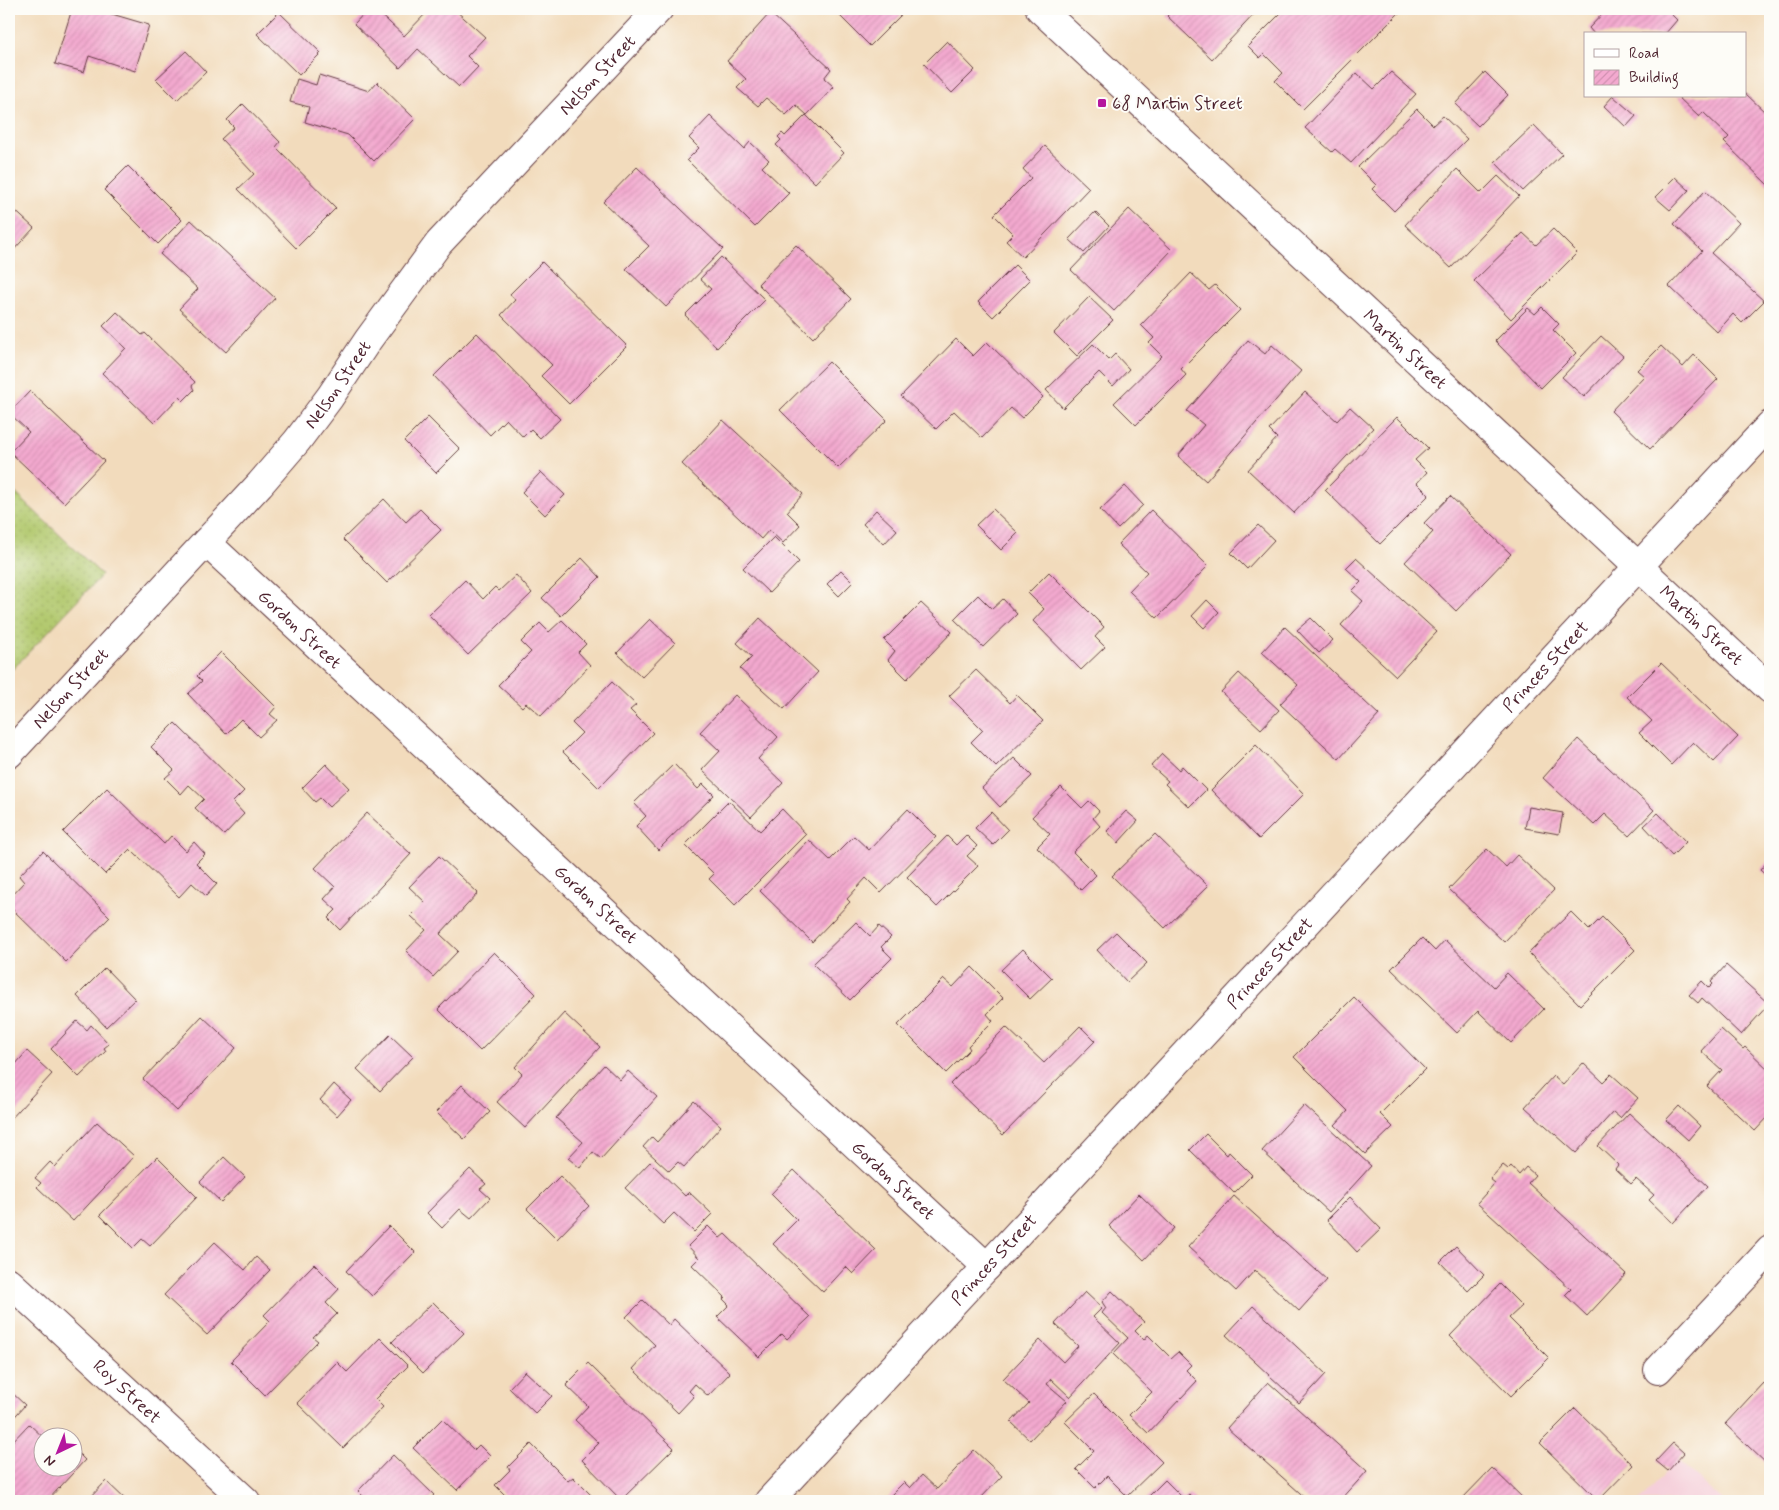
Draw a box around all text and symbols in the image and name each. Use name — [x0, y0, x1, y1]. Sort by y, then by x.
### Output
street label: Nelson Street — [554, 30, 642, 121]
legend — [1584, 32, 1746, 98]
text: Road — [1629, 44, 1659, 64]
text: Building — [1629, 68, 1679, 89]
place label: 68 Martin Street — [1112, 92, 1243, 116]
marker: 68 Martin Street — [1096, 97, 1108, 109]
street label: Martin Street — [1357, 305, 1452, 395]
street label: Nelson Street — [299, 336, 377, 434]
street label: Martin Street — [1653, 581, 1748, 671]
street label: Gordon Street — [252, 585, 346, 675]
street label: Princes Street — [1498, 616, 1595, 718]
street label: Nelson Street — [27, 643, 115, 734]
street label: Gordon Street — [548, 860, 642, 950]
street label: Princes Street — [1222, 913, 1319, 1014]
street label: Gordon Street — [846, 1136, 940, 1226]
street label: Princes Street — [946, 1209, 1043, 1311]
street label: Roy Street — [87, 1354, 166, 1430]
north arrow — [32, 1428, 82, 1478]
text: N — [40, 1451, 59, 1471]

